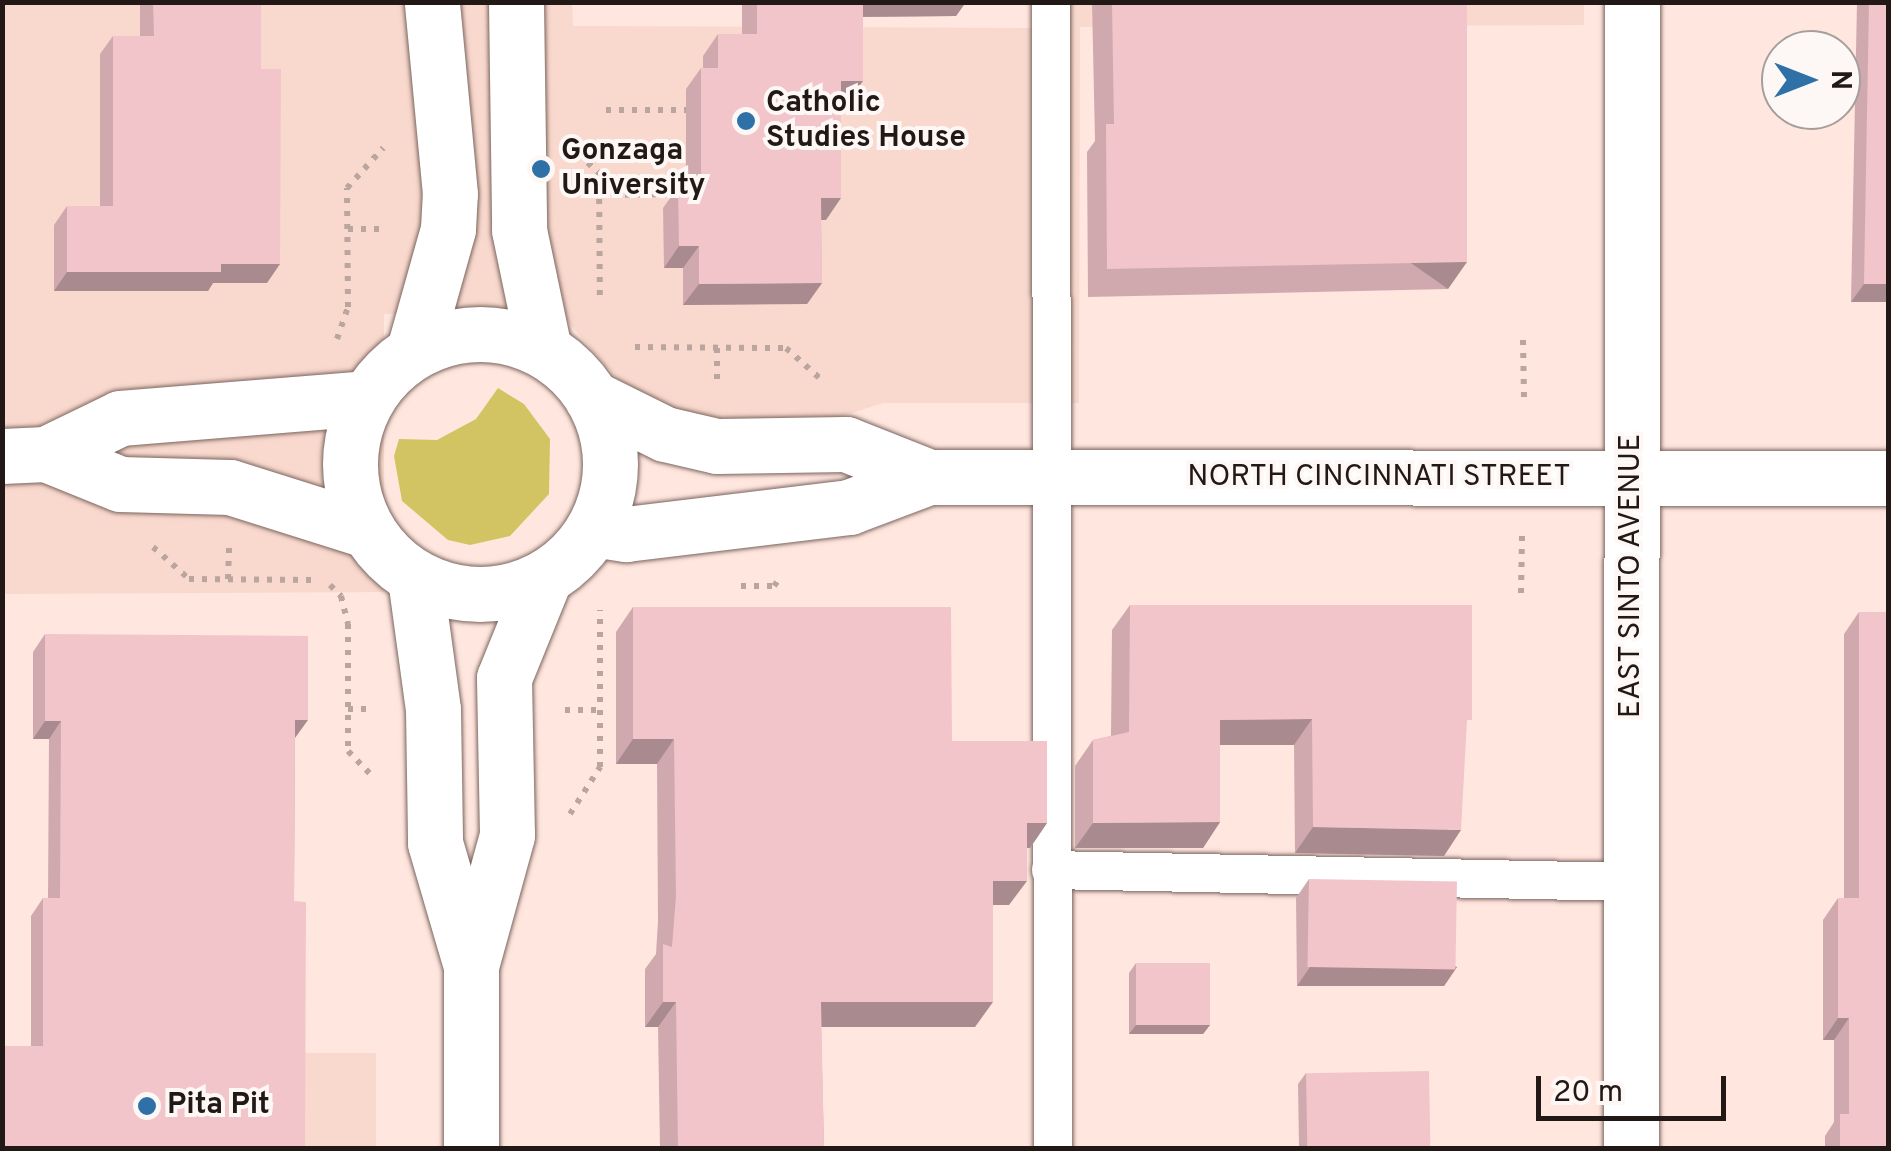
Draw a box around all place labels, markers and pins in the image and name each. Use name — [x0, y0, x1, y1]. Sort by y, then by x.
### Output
place label: Catholic Studies House — [766, 86, 966, 156]
marker: Catholic Studies House — [735, 110, 757, 132]
place label: Gonzaga University — [561, 134, 706, 204]
marker: Gonzaga University — [530, 158, 552, 180]
place label: Pita Pit — [167, 1088, 270, 1124]
marker: Pita Pit — [136, 1095, 158, 1117]

